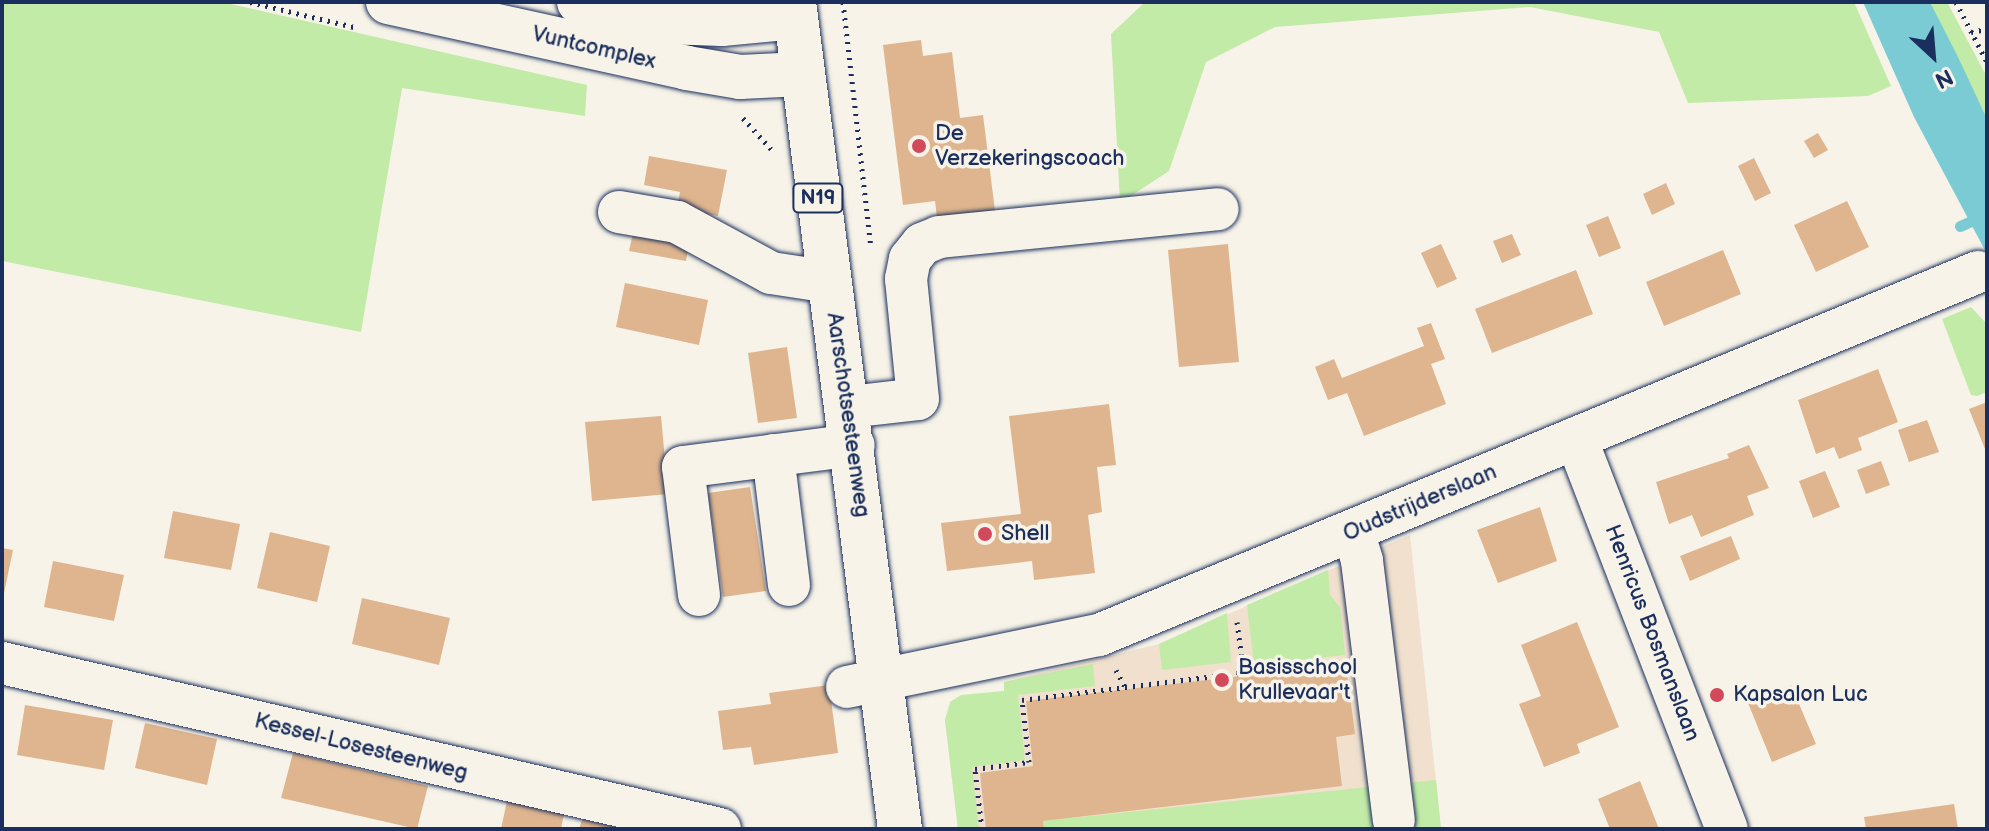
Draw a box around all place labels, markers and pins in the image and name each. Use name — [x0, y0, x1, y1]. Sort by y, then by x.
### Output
place label: De Verzekeringscoach — [935, 120, 1125, 172]
marker: De Verzekeringscoach — [910, 137, 928, 155]
place label: Shell — [1001, 521, 1049, 547]
marker: Shell — [976, 525, 994, 543]
place label: Basisschool Krullevaar't — [1238, 654, 1357, 706]
marker: Basisschool Krullevaar't — [1213, 671, 1231, 689]
place label: Kapsalon Luc — [1733, 682, 1868, 708]
marker: Kapsalon Luc — [1708, 686, 1726, 704]

